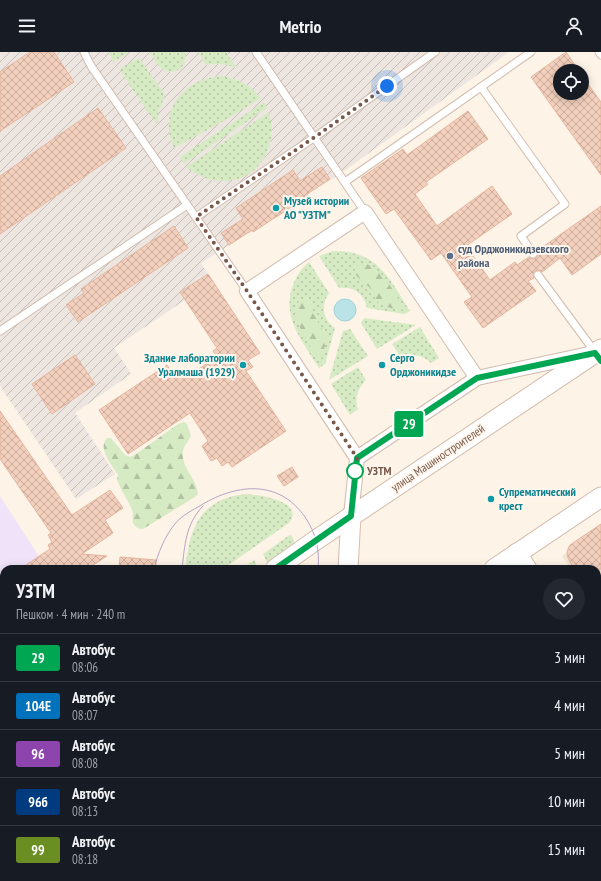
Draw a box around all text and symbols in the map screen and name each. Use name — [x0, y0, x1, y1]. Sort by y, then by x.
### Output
icon: menu — [16, 15, 38, 37]
text: Metrio — [279, 15, 322, 38]
icon: person — [563, 15, 585, 37]
map controls — [553, 64, 589, 100]
button: locate — [553, 64, 589, 100]
your location — [377, 76, 397, 96]
place label: Музей истории АО "УЗТМ" — [283, 193, 349, 222]
marker: Музей истории АО "УЗТМ" — [271, 203, 281, 213]
place label: суд Орджоникидзевского района — [458, 241, 570, 270]
marker: суд Орджоникидзевского района — [445, 251, 455, 261]
place label: Здание лаборатории Уралмаша (1929) — [144, 350, 235, 379]
place label: Серго Орджоникидзе — [390, 350, 456, 379]
marker: Здание лаборатории Уралмаша (1929) — [238, 360, 248, 370]
marker: Серго Орджоникидзе — [377, 360, 387, 370]
line badge: 29 — [391, 411, 427, 437]
text: 29 — [402, 415, 416, 433]
street label: улица Машиностроителей — [388, 421, 487, 494]
marker: УЗТМ — [346, 462, 364, 480]
place label: УЗТМ — [366, 463, 392, 478]
place label: Супрематический крест — [499, 484, 576, 513]
marker: Супрематический крест — [486, 494, 496, 504]
button: heart — [543, 578, 585, 620]
text: УЗТМ — [16, 579, 55, 603]
text: Пешком · 4 мин · 240 m — [16, 606, 125, 623]
text: Автобус — [72, 640, 115, 659]
text: 3 мин — [554, 648, 585, 667]
text: 29 — [31, 649, 45, 667]
text: 08:06 — [72, 659, 98, 676]
text: Автобус — [72, 688, 115, 707]
text: 4 мин — [554, 696, 585, 715]
text: 104Е — [25, 697, 51, 715]
text: 08:07 — [72, 707, 98, 724]
text: Автобус — [72, 736, 115, 755]
text: 5 мин — [554, 744, 585, 763]
text: 96 — [31, 745, 45, 763]
text: 08:08 — [72, 755, 98, 772]
text: Автобус — [72, 784, 115, 803]
text: 10 мин — [547, 792, 585, 811]
text: 96б — [28, 793, 48, 811]
text: 08:13 — [72, 803, 98, 820]
text: Автобус — [72, 832, 115, 851]
text: 15 мин — [547, 840, 585, 859]
text: 99 — [31, 841, 45, 859]
text: 08:18 — [72, 851, 98, 868]

